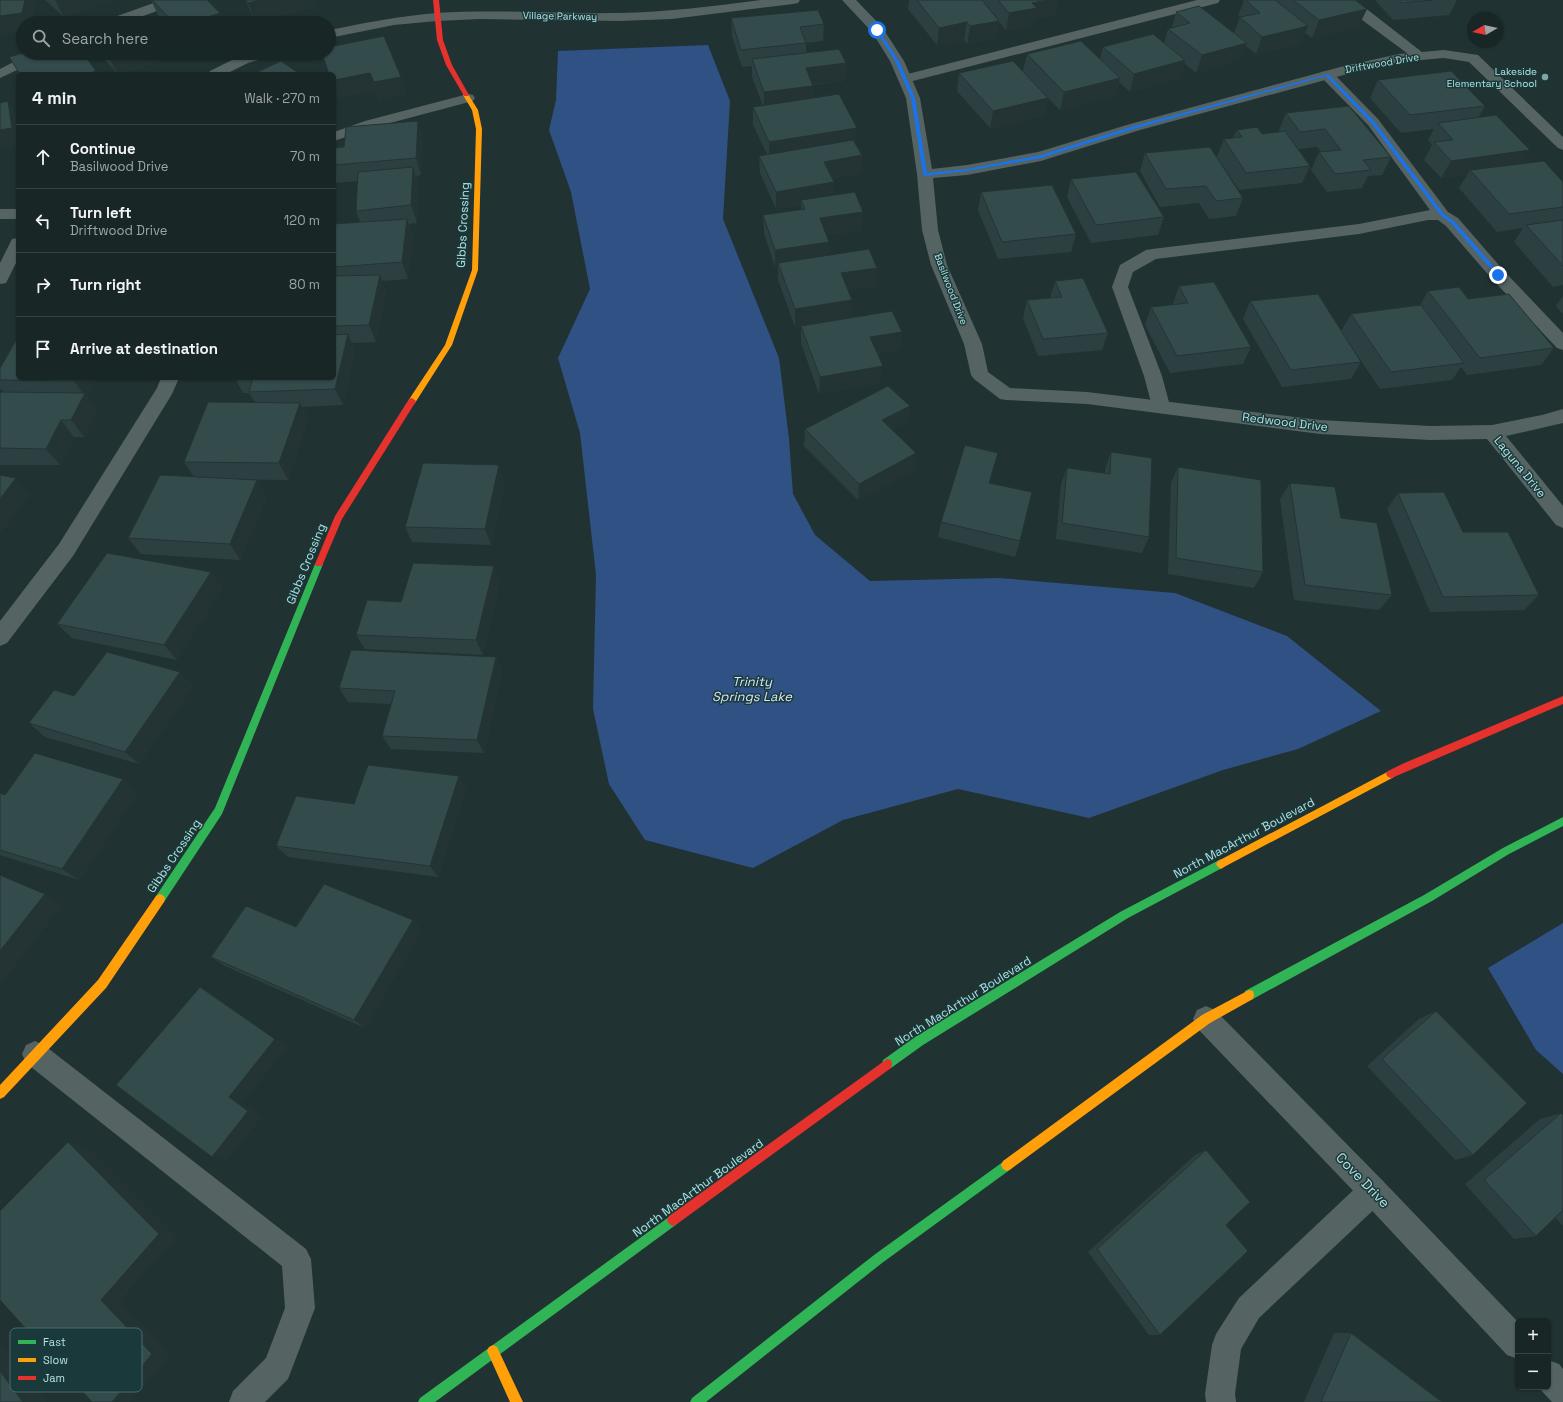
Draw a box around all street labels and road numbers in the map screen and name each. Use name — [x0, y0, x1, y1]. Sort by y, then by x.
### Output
street label: Village Parkway — [523, 9, 597, 23]
street label: Driftwood Drive — [1344, 50, 1420, 76]
street label: Gibbs Crossing — [453, 182, 473, 268]
street label: Basilwood Drive — [931, 251, 971, 327]
street label: Redwood Drive — [1241, 409, 1329, 435]
street label: Laguna Drive — [1490, 433, 1550, 501]
street label: Gibbs Crossing — [283, 521, 329, 607]
street label: North MacArthur Boulevard — [1171, 794, 1317, 882]
street label: Gibbs Crossing — [143, 816, 205, 896]
street label: North MacArthur Boulevard — [892, 952, 1034, 1050]
street label: North MacArthur Boulevard — [630, 1135, 766, 1241]
street label: Cove Drive — [1332, 1149, 1394, 1211]

